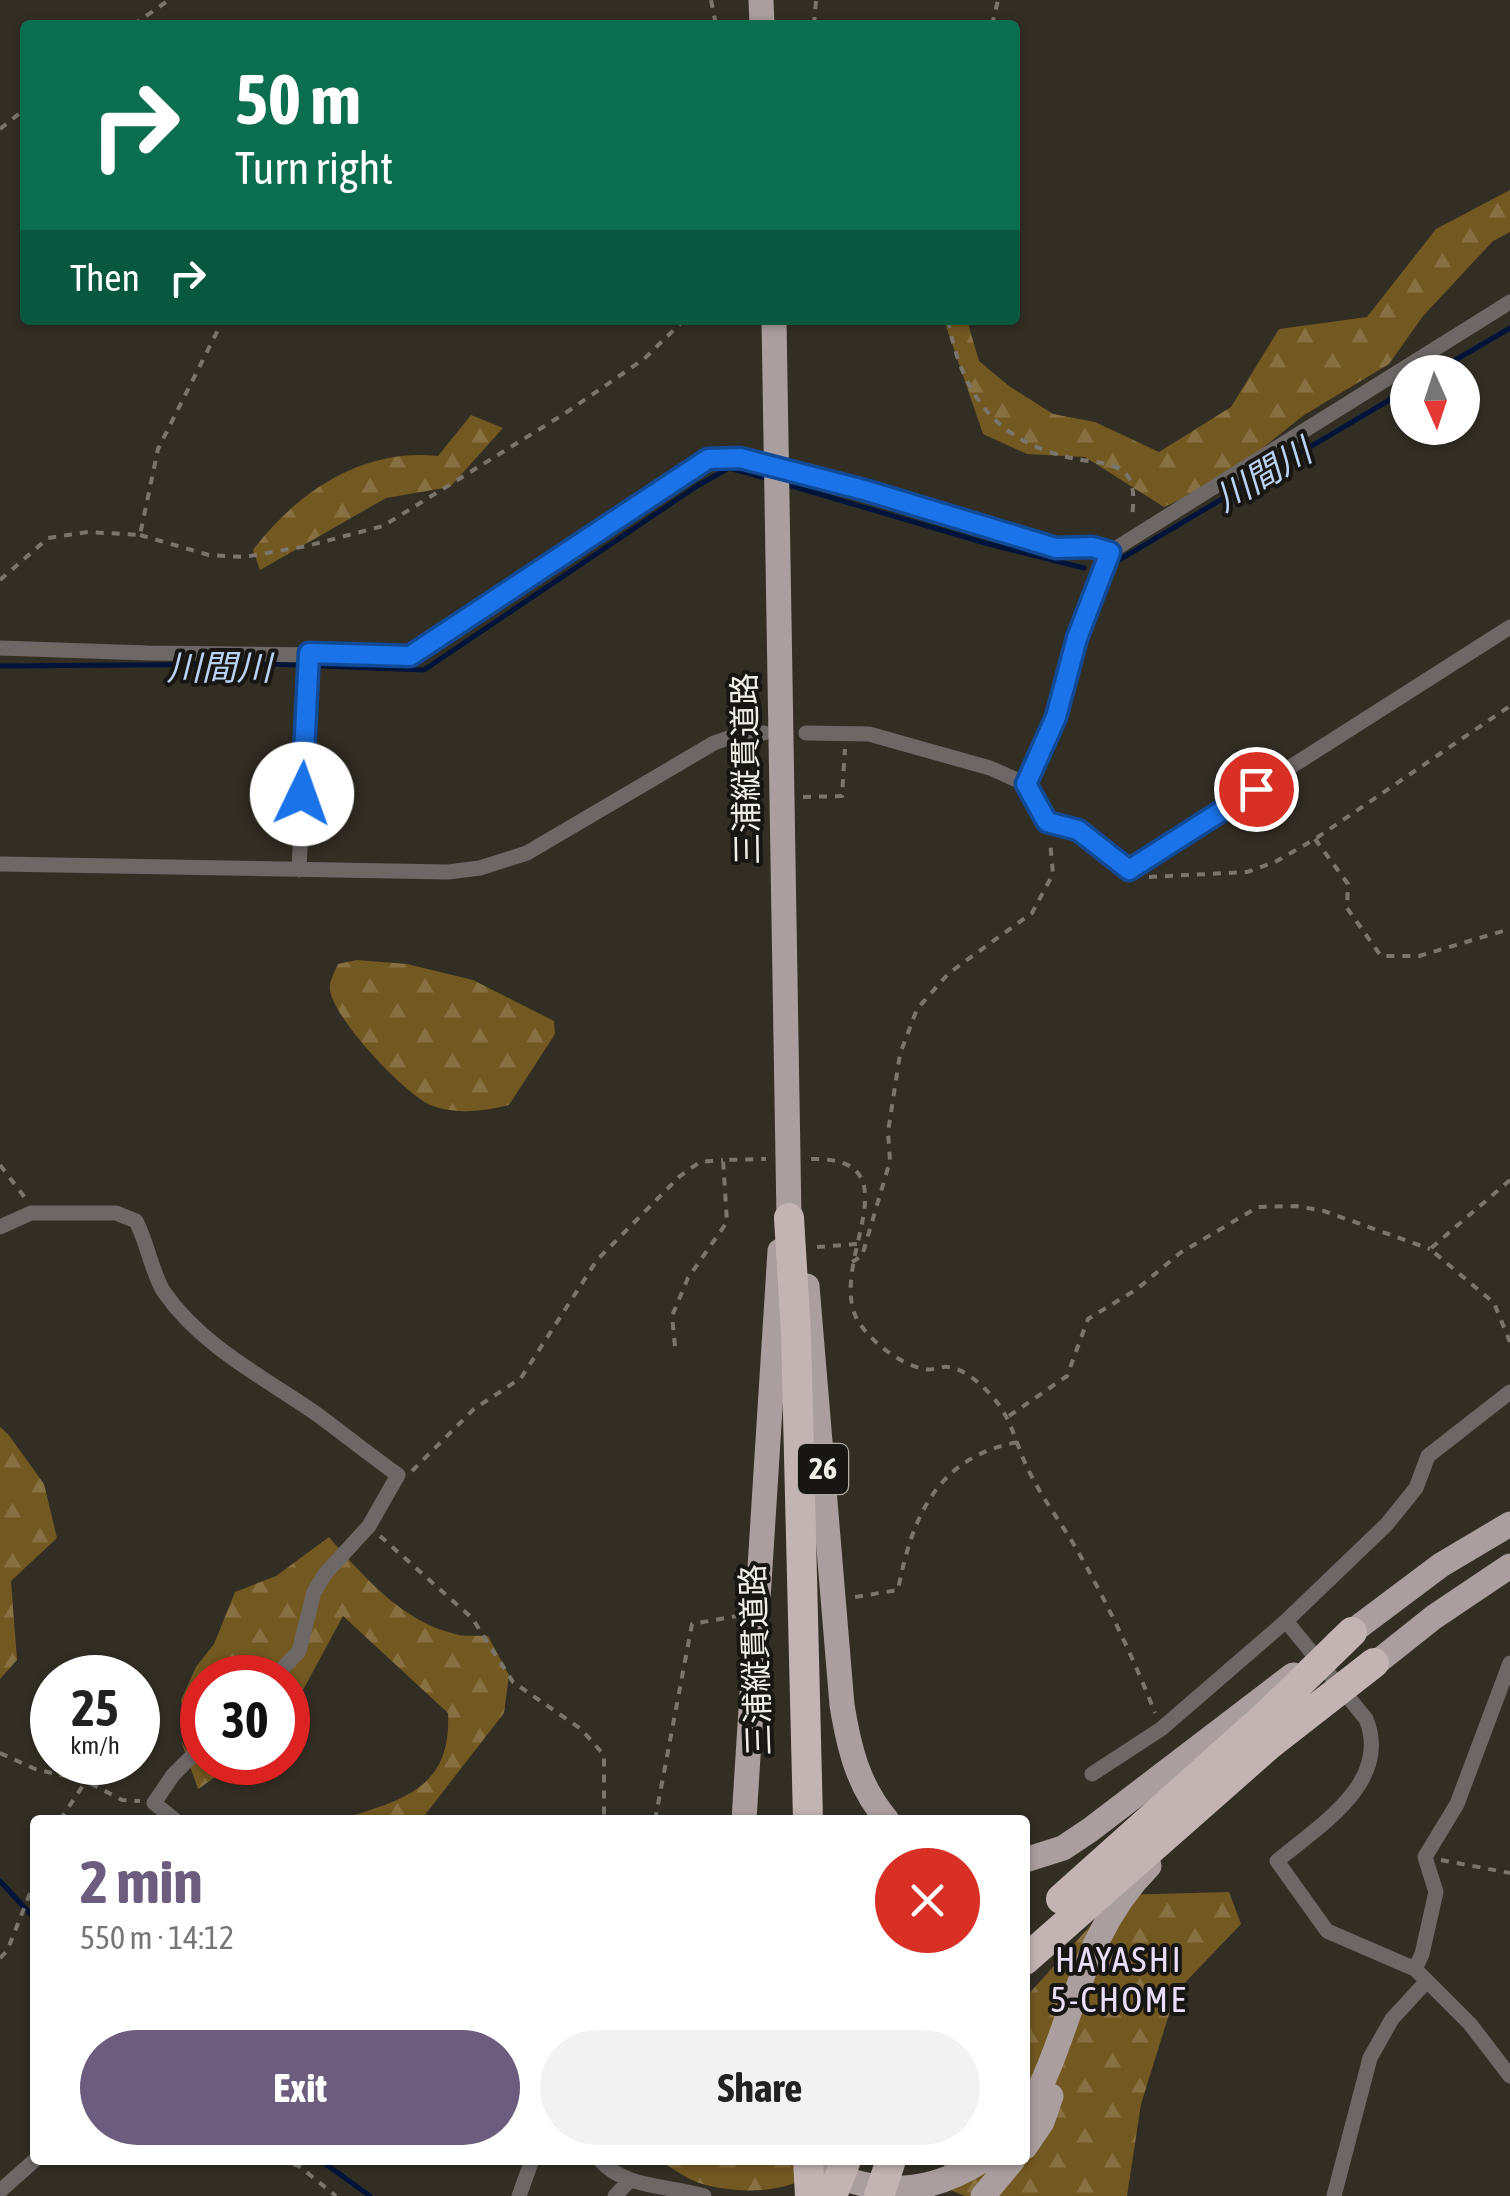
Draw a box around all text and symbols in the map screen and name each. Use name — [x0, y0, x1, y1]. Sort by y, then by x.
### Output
text: 50 m — [235, 59, 361, 139]
icon: right — [70, 60, 200, 190]
text: Turn right — [235, 142, 393, 194]
icon: right — [160, 250, 215, 305]
text: Then — [70, 256, 140, 299]
north arrow — [1390, 355, 1480, 445]
map controls — [1390, 355, 1480, 445]
water label: 川間川 — [1207, 428, 1321, 518]
water label: 川間川 — [166, 647, 275, 687]
street label: 三浦縦貫道路 — [725, 673, 766, 865]
position arrow — [250, 742, 354, 846]
pin — [1214, 747, 1299, 832]
icon: arrive — [1229, 762, 1284, 817]
road number: 26 — [798, 1444, 848, 1494]
street label: 三浦縦貫道路 — [734, 1563, 777, 1757]
speed limit sign: 30 — [180, 1655, 310, 1785]
text: 25 — [71, 1679, 118, 1737]
text: km/h — [70, 1731, 120, 1759]
text: 2 min — [80, 1847, 203, 1916]
button: close — [875, 1848, 980, 1953]
text: 550 m · 14:12 — [80, 1919, 234, 1956]
district label: HAYASHI 5-CHOME — [1050, 1939, 1188, 2019]
button: Exit — [80, 2030, 520, 2145]
button: Share — [540, 2030, 980, 2145]

